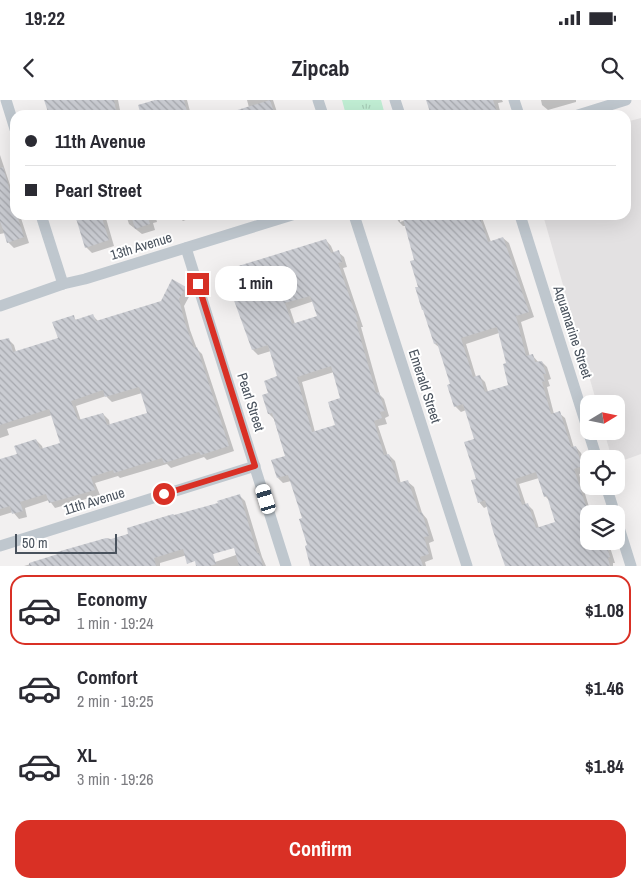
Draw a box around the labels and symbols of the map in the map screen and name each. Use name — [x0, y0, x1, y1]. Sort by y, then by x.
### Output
street label: 13th Avenue — [108, 228, 174, 264]
callout: 1 min — [216, 266, 298, 302]
route end — [187, 273, 209, 295]
street label: Aquamarine Street — [549, 282, 596, 381]
street label: Emerald Street — [405, 347, 445, 425]
street label: Pearl Street — [233, 370, 269, 434]
north arrow — [580, 395, 625, 440]
car — [254, 482, 277, 516]
street label: 11th Avenue — [61, 483, 127, 519]
route start — [153, 483, 175, 505]
scale bar — [15, 530, 118, 554]

